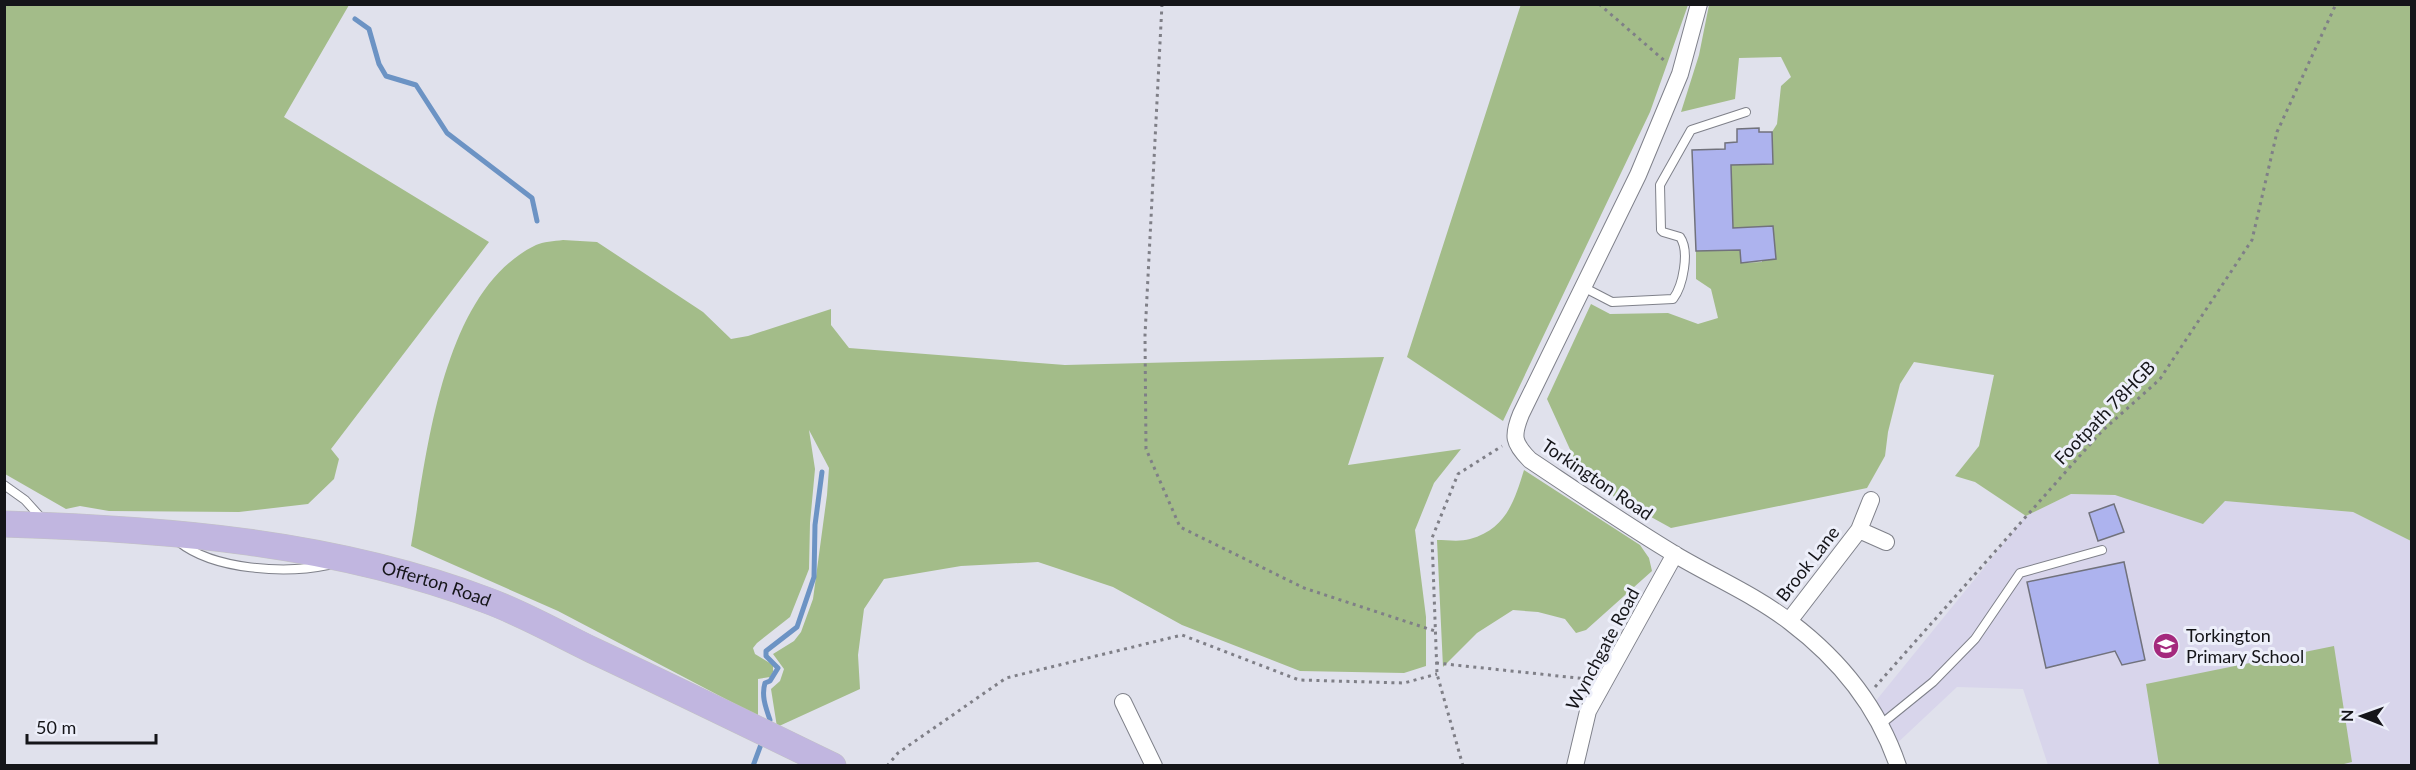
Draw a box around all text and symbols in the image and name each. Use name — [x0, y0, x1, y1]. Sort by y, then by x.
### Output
street label: Footpath 78HGB — [2049, 356, 2159, 469]
street label: Torkington Road — [1538, 434, 1657, 524]
street label: Brook Lane — [1771, 521, 1843, 605]
street label: Offerton Road — [380, 556, 494, 611]
street label: Wynchgate Road — [1561, 584, 1644, 713]
place label: Torkington Primary School — [2186, 624, 2304, 667]
school or university icon: Torkington Primary School — [2151, 631, 2181, 661]
north arrow — [2332, 686, 2392, 746]
scale bar — [27, 707, 156, 745]
text: N — [2337, 709, 2356, 722]
text: 50 m — [36, 716, 76, 738]

